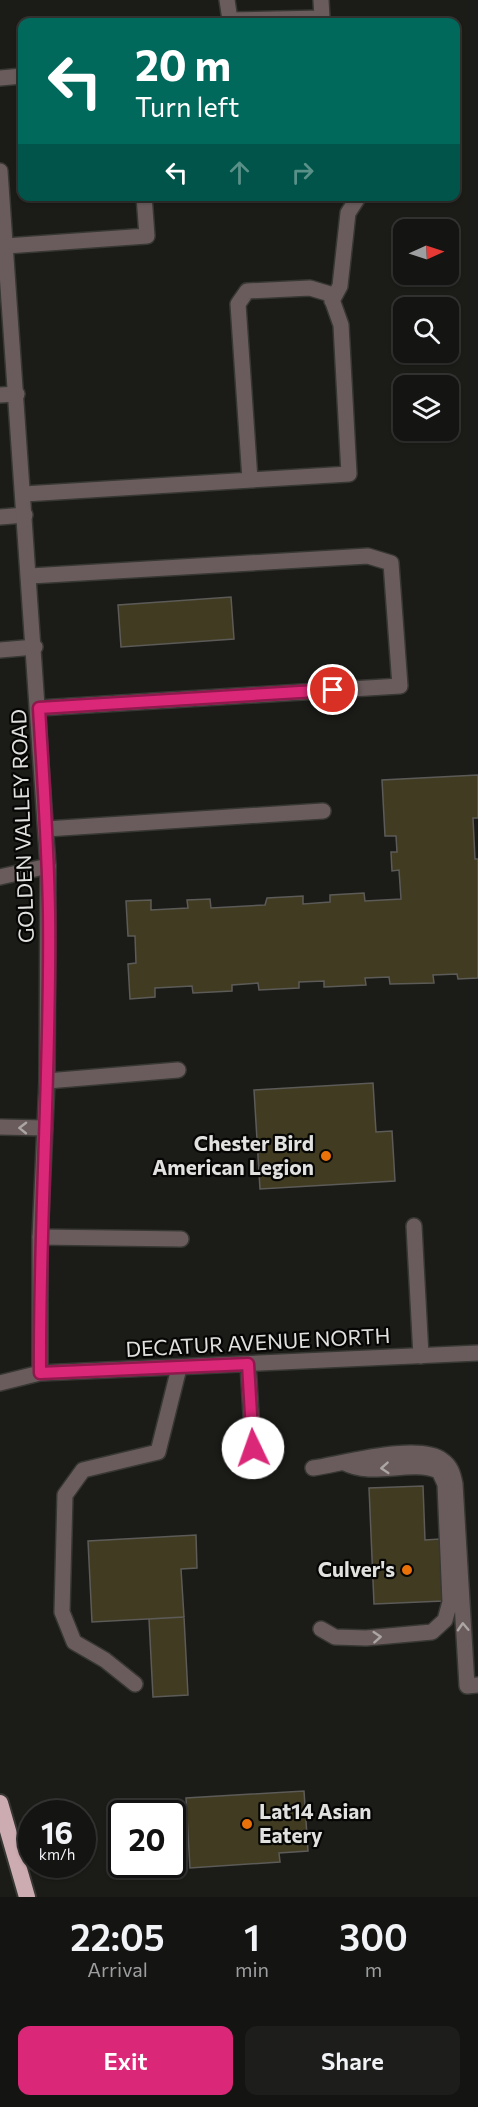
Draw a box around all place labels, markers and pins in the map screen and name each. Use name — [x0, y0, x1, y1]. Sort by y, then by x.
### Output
pin — [307, 664, 358, 715]
place label: Chester Bird American Legion — [152, 1130, 314, 1179]
marker: Chester Bird American Legion — [319, 1149, 333, 1163]
place label: Culver's — [318, 1556, 395, 1581]
marker: Culver's — [400, 1563, 414, 1577]
place label: Lat14 Asian Eatery — [259, 1798, 371, 1847]
marker: Lat14 Asian Eatery — [240, 1817, 254, 1831]

